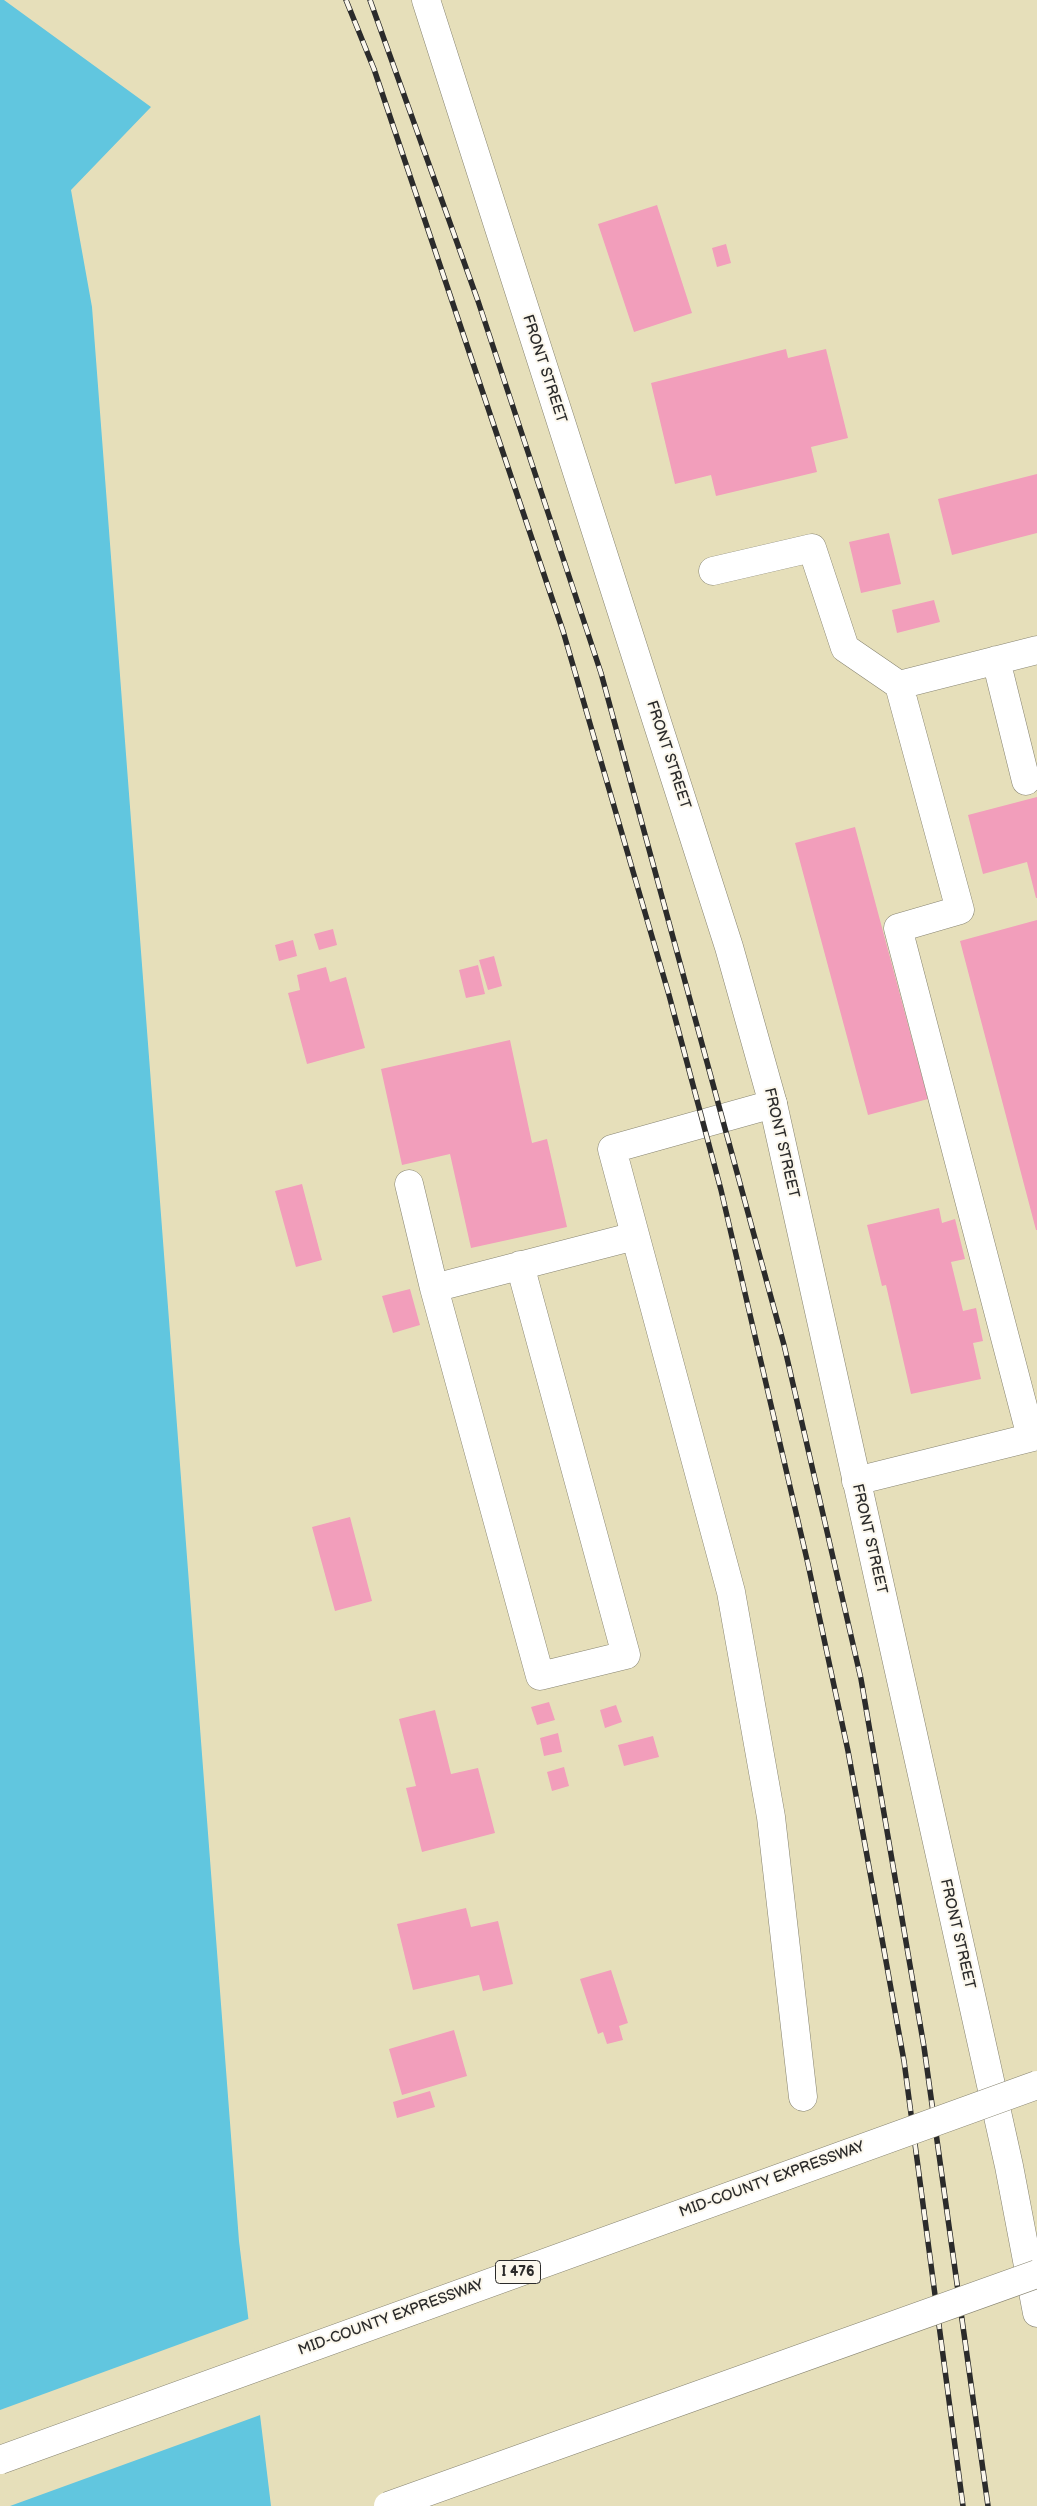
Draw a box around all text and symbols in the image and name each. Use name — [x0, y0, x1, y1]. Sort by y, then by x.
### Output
street label: FRONT STREET — [518, 313, 570, 425]
street label: FRONT STREET — [642, 699, 694, 811]
street label: FRONT STREET — [760, 1086, 802, 1200]
street label: FRONT STREET — [848, 1482, 890, 1596]
street label: FRONT STREET — [936, 1877, 978, 1991]
street label: MID-COUNTY EXPRESSWAY — [677, 2138, 867, 2222]
road number: I 476 — [496, 2260, 540, 2284]
street label: MID-COUNTY EXPRESSWAY — [296, 2276, 486, 2360]

